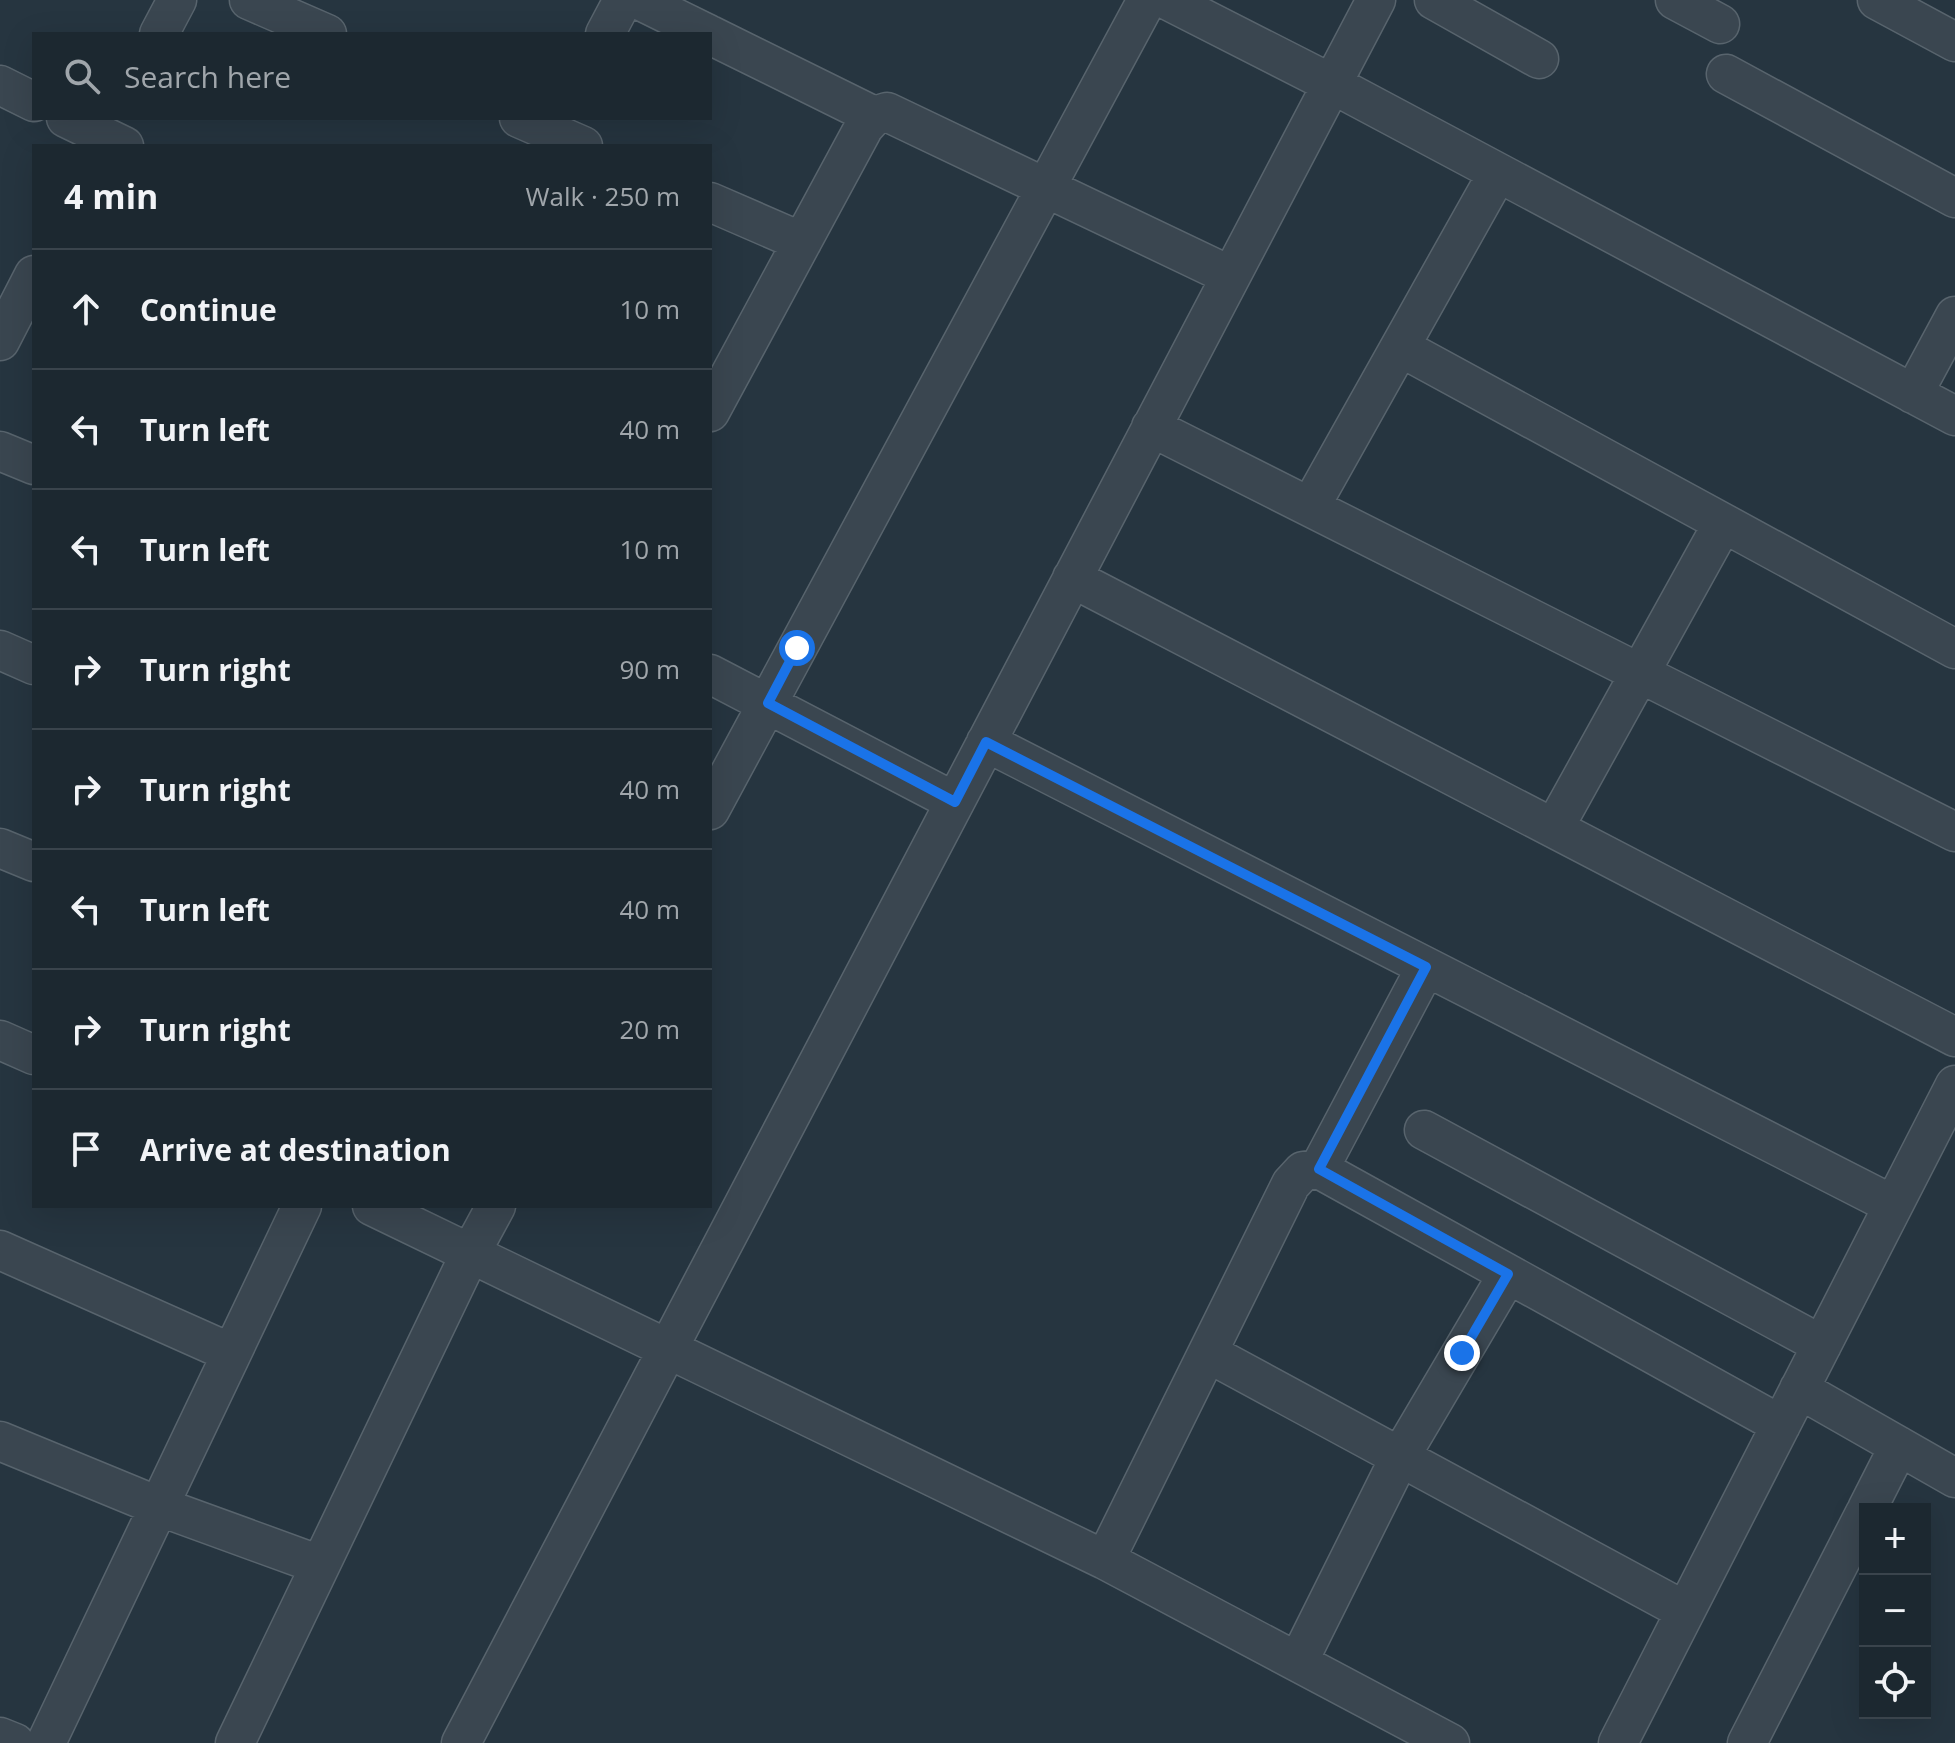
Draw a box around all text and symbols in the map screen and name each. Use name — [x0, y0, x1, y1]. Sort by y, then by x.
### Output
search box — [32, 32, 712, 120]
icon: search — [60, 54, 104, 98]
text: Search here — [124, 56, 291, 97]
text: 4 min — [64, 173, 158, 219]
text: Walk · 250 m — [526, 178, 680, 214]
icon: ahead — [64, 287, 108, 331]
text: Continue — [140, 289, 277, 330]
text: 10 m — [619, 291, 680, 327]
icon: left — [64, 407, 108, 451]
text: Turn left — [140, 409, 270, 450]
text: 40 m — [619, 411, 680, 447]
icon: left — [64, 527, 108, 571]
text: Turn left — [140, 529, 270, 570]
text: 10 m — [619, 531, 680, 567]
route start — [779, 630, 815, 666]
icon: right — [64, 647, 108, 691]
text: Turn right — [140, 649, 291, 690]
text: 90 m — [619, 651, 680, 687]
icon: right — [64, 767, 108, 811]
text: Turn right — [140, 769, 291, 810]
text: 40 m — [619, 771, 680, 807]
icon: left — [64, 887, 108, 931]
text: Turn left — [140, 889, 270, 930]
text: 40 m — [619, 891, 680, 927]
icon: right — [64, 1007, 108, 1051]
text: Turn right — [140, 1009, 291, 1050]
text: 20 m — [619, 1011, 680, 1047]
icon: arrive — [64, 1127, 108, 1171]
text: Arrive at destination — [140, 1129, 451, 1170]
route end — [1444, 1335, 1480, 1371]
map controls — [1859, 1503, 1931, 1719]
button: + — [1859, 1503, 1931, 1575]
button: − — [1859, 1575, 1931, 1647]
button: locate — [1859, 1647, 1931, 1719]

